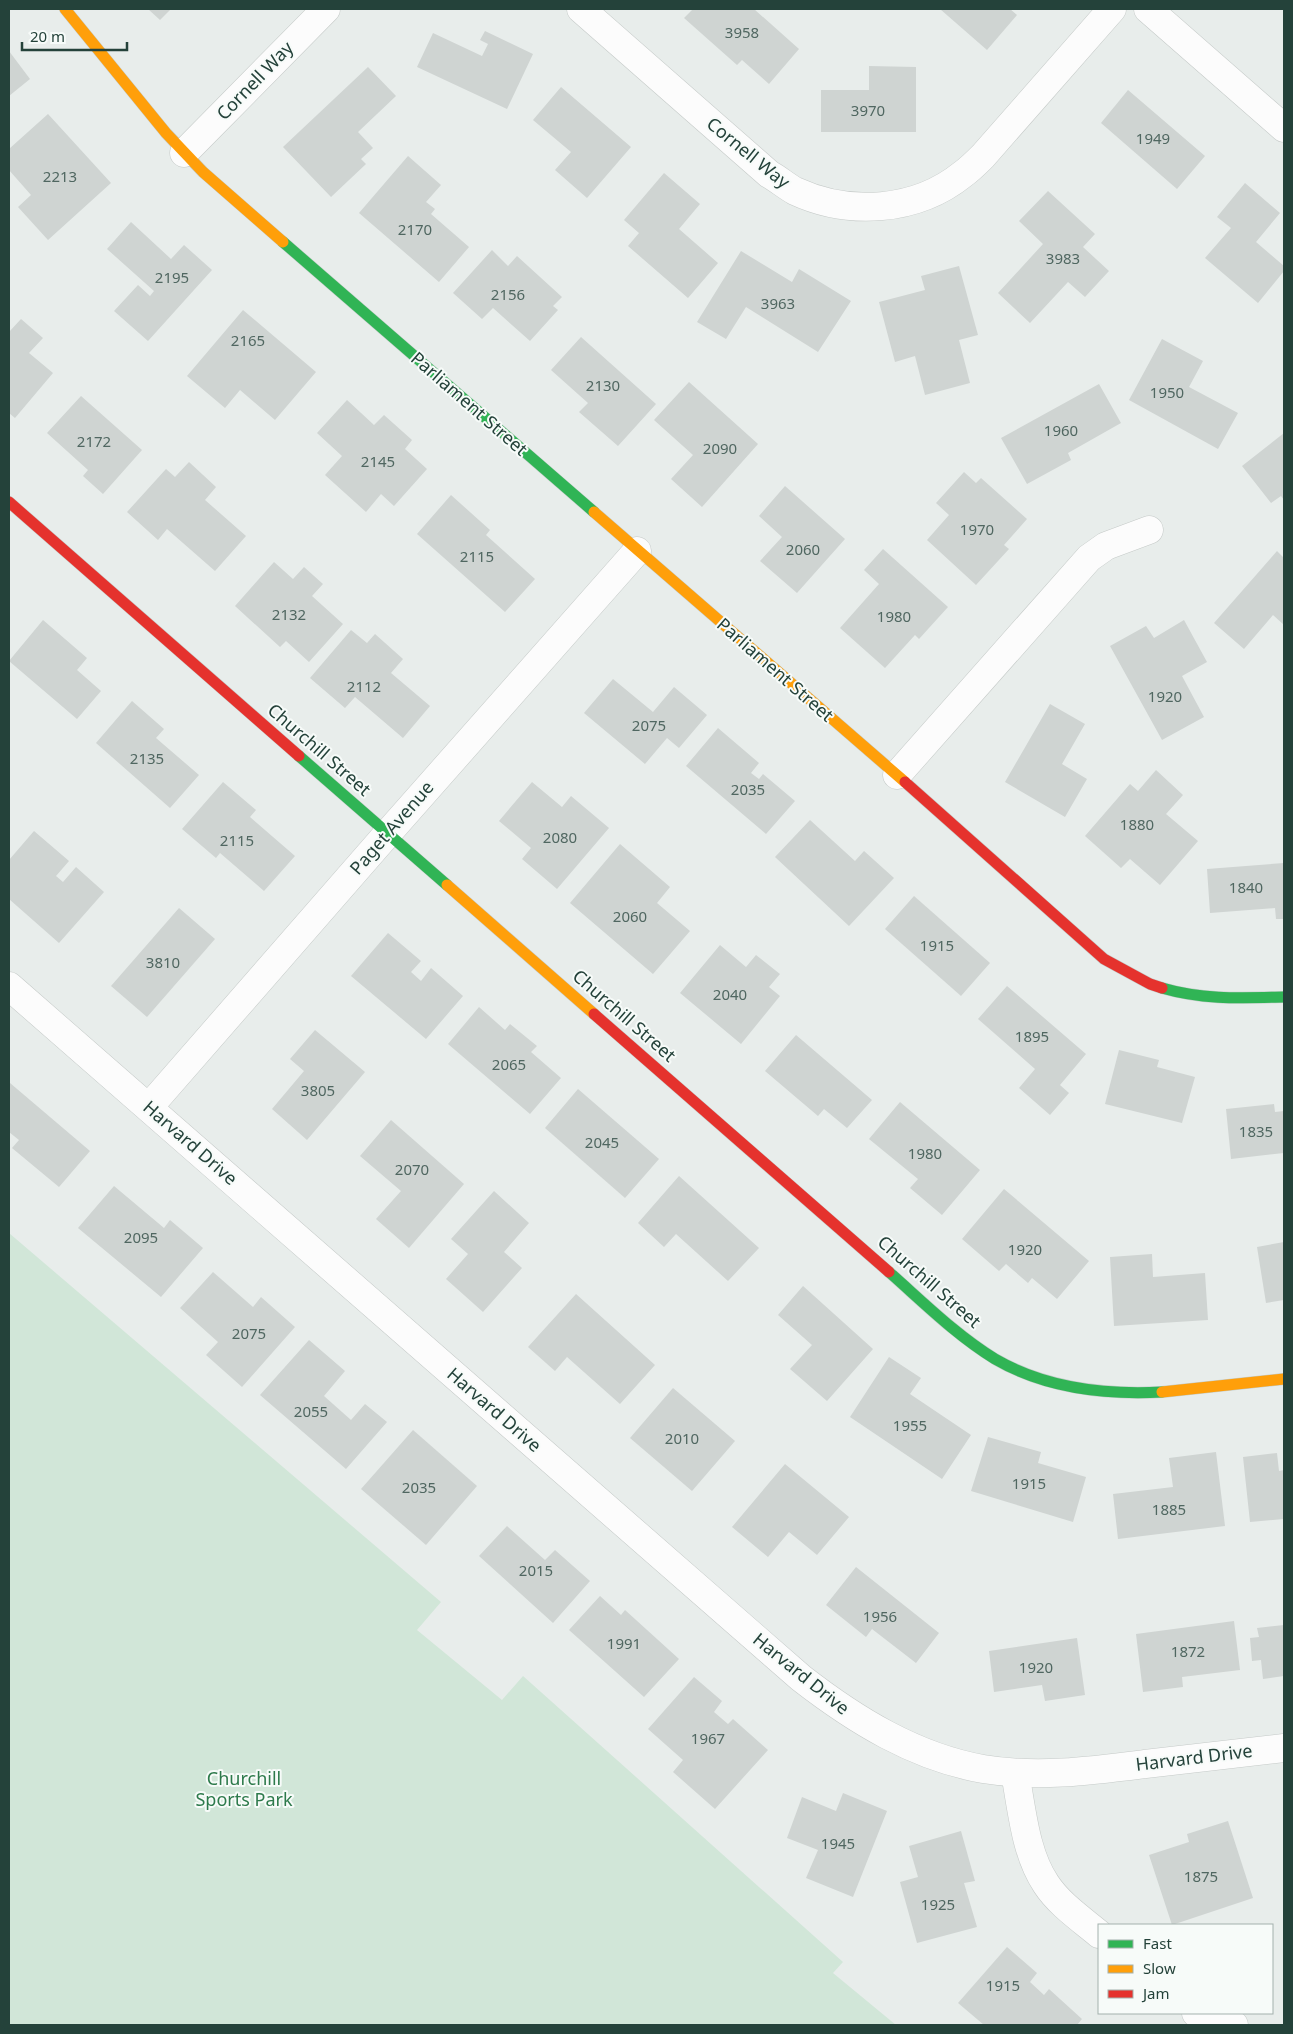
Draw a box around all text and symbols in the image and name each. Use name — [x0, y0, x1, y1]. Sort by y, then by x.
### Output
scale bar — [22, 20, 128, 52]
house number: 3958 — [725, 22, 759, 42]
text: 20 m — [30, 26, 65, 46]
street label: Cornell Way — [211, 35, 298, 125]
house number: 3970 — [851, 100, 885, 120]
street label: Cornell Way — [702, 111, 796, 194]
house number: 1949 — [1136, 128, 1170, 148]
house number: 2213 — [43, 166, 77, 186]
house number: 2170 — [398, 219, 432, 239]
house number: 3983 — [1046, 248, 1080, 268]
house number: 2195 — [155, 267, 189, 287]
house number: 2156 — [491, 284, 525, 304]
house number: 3963 — [761, 293, 795, 313]
house number: 2165 — [231, 330, 265, 350]
street label: Parliament Street — [406, 346, 534, 461]
house number: 2130 — [586, 375, 620, 395]
house number: 1950 — [1150, 382, 1184, 402]
house number: 1960 — [1044, 420, 1078, 440]
house number: 2172 — [77, 431, 111, 451]
house number: 2090 — [703, 438, 737, 458]
house number: 2145 — [361, 451, 395, 471]
house number: 1970 — [960, 519, 994, 539]
house number: 2060 — [786, 539, 820, 559]
house number: 2115 — [460, 546, 494, 566]
house number: 2132 — [272, 604, 306, 624]
house number: 1980 — [877, 606, 911, 626]
street label: Parliament Street — [712, 612, 840, 727]
house number: 2112 — [347, 676, 381, 696]
house number: 1920 — [1148, 686, 1182, 706]
street label: Churchill Street — [263, 698, 377, 801]
house number: 2075 — [632, 715, 666, 735]
house number: 2135 — [130, 748, 164, 768]
street label: Paget Avenue — [344, 775, 439, 879]
house number: 2035 — [731, 779, 765, 799]
house number: 1880 — [1120, 814, 1154, 834]
house number: 2080 — [543, 827, 577, 847]
house number: 2115 — [220, 830, 254, 850]
house number: 1840 — [1229, 877, 1263, 897]
house number: 2060 — [613, 906, 647, 926]
house number: 1915 — [920, 935, 954, 955]
house number: 3810 — [146, 952, 180, 972]
street label: Churchill Street — [568, 964, 682, 1067]
house number: 2040 — [713, 984, 747, 1004]
house number: 1895 — [1015, 1026, 1049, 1046]
house number: 2065 — [492, 1054, 526, 1074]
house number: 3805 — [301, 1080, 335, 1100]
street label: Harvard Drive — [138, 1095, 243, 1190]
house number: 1835 — [1239, 1121, 1273, 1141]
house number: 2045 — [585, 1132, 619, 1152]
house number: 1980 — [908, 1143, 942, 1163]
house number: 2070 — [395, 1159, 429, 1179]
house number: 2095 — [124, 1227, 158, 1247]
street label: Churchill Street — [873, 1230, 987, 1333]
house number: 1920 — [1008, 1239, 1042, 1259]
house number: 2075 — [232, 1323, 266, 1343]
street label: Harvard Drive — [442, 1362, 547, 1457]
house number: 2055 — [294, 1401, 328, 1421]
house number: 1955 — [893, 1415, 927, 1435]
house number: 2010 — [665, 1428, 699, 1448]
house number: 1915 — [1012, 1473, 1046, 1493]
house number: 2035 — [402, 1477, 436, 1497]
house number: 1885 — [1152, 1499, 1186, 1519]
house number: 2015 — [519, 1560, 553, 1580]
house number: 1956 — [863, 1606, 897, 1626]
street label: Harvard Drive — [748, 1627, 855, 1720]
house number: 1991 — [607, 1633, 641, 1653]
house number: 1872 — [1171, 1641, 1205, 1661]
house number: 1920 — [1019, 1657, 1053, 1677]
house number: 1967 — [691, 1728, 725, 1748]
street label: Harvard Drive — [1134, 1738, 1254, 1776]
park label: Churchill Sports Park — [195, 1766, 293, 1811]
house number: 1945 — [821, 1833, 855, 1853]
house number: 1875 — [1184, 1866, 1218, 1886]
house number: 1925 — [921, 1894, 955, 1914]
legend — [1098, 1924, 1273, 2014]
text: Fast — [1143, 1933, 1172, 1953]
text: Slow — [1143, 1958, 1176, 1978]
house number: 1915 — [986, 1975, 1020, 1995]
text: Jam — [1141, 1983, 1170, 2003]

